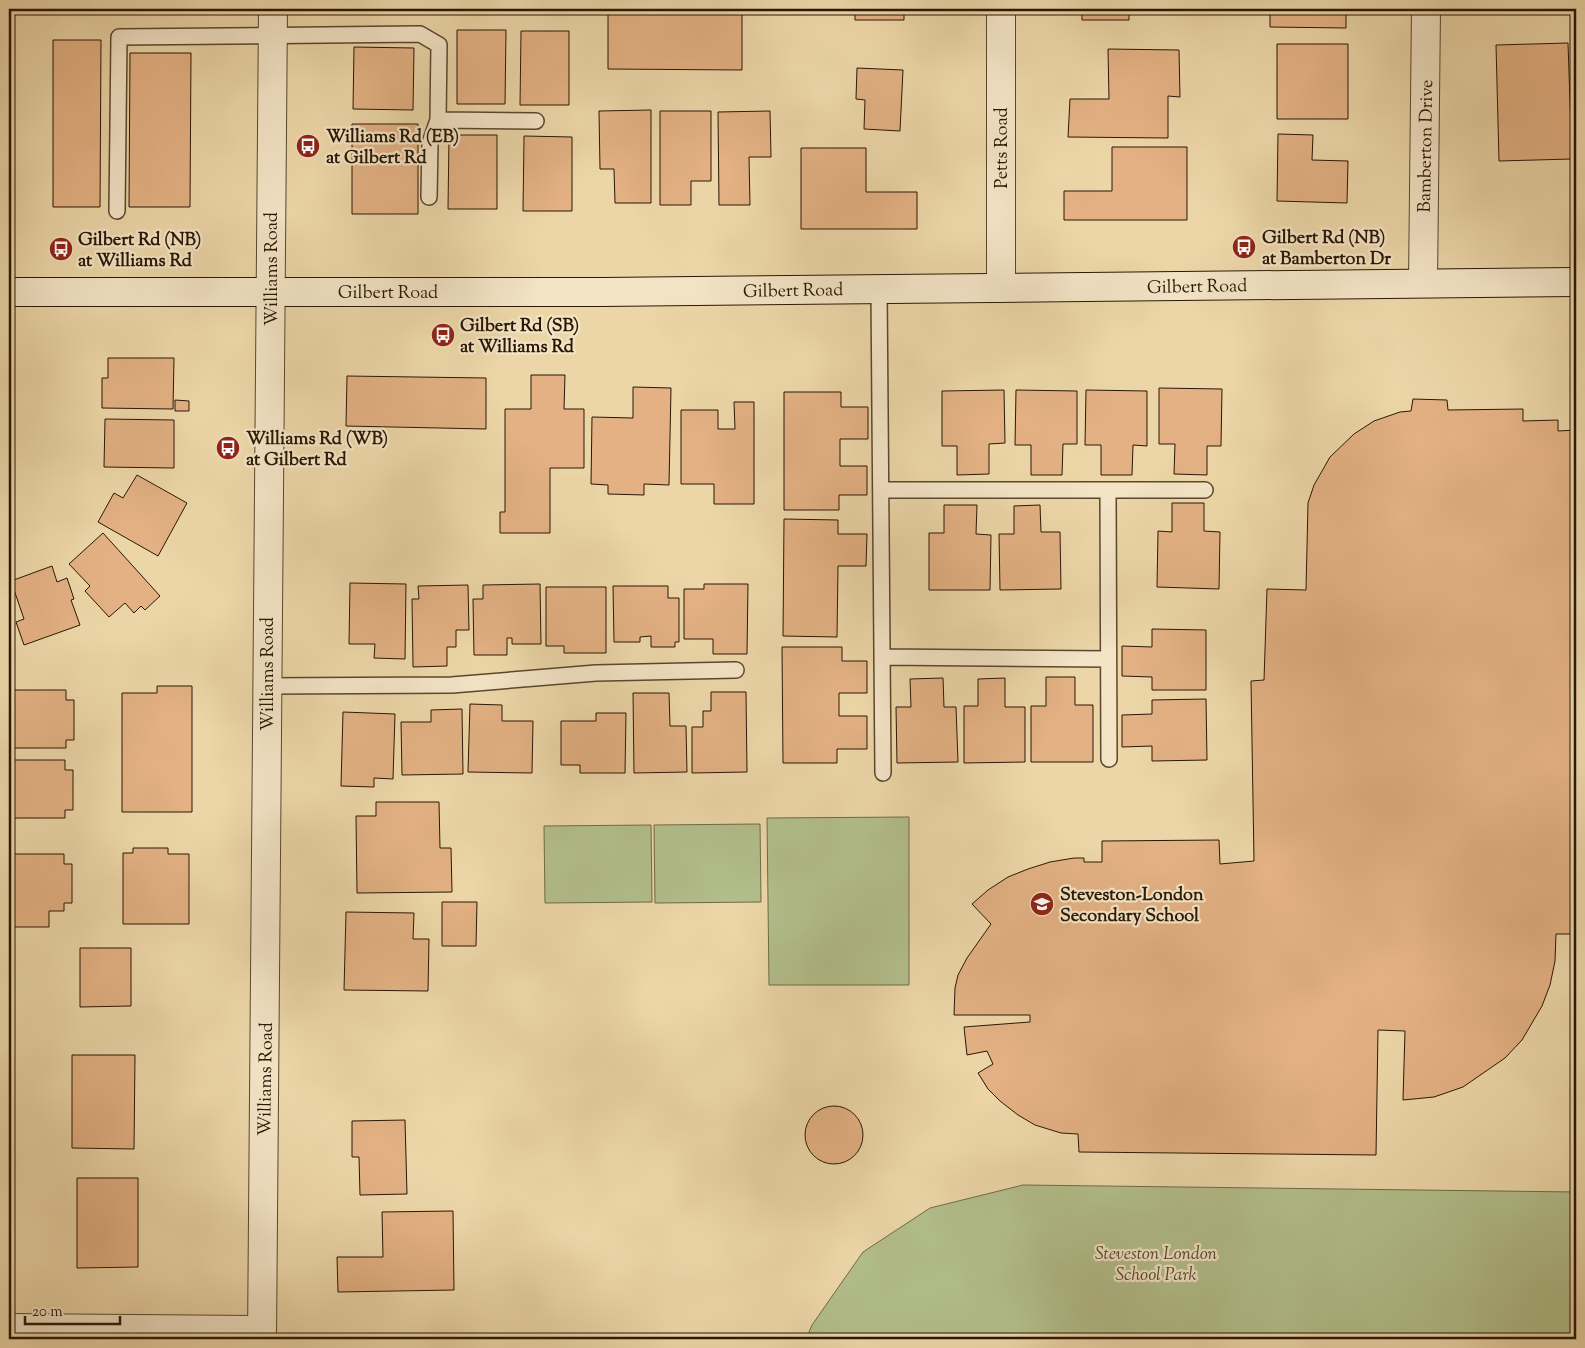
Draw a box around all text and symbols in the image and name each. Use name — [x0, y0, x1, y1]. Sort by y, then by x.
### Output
street label: Bamberton Drive — [1413, 79, 1441, 213]
street label: Petts Road — [990, 107, 1016, 189]
place label: Williams Rd (EB) at Gilbert Rd — [326, 125, 459, 172]
bus stop icon: Williams Rd (EB) at Gilbert Rd — [295, 133, 321, 159]
street label: Williams Road — [260, 212, 286, 326]
place label: Gilbert Rd (NB) at Bamberton Dr — [1262, 226, 1391, 273]
place label: Gilbert Rd (NB) at Williams Rd — [78, 228, 201, 275]
bus stop icon: Gilbert Rd (NB) at Bamberton Dr — [1231, 234, 1257, 260]
bus stop icon: Gilbert Rd (NB) at Williams Rd — [48, 236, 74, 262]
street label: Gilbert Road — [1147, 274, 1247, 302]
street label: Gilbert Road — [743, 278, 843, 306]
street label: Gilbert Road — [338, 281, 438, 307]
place label: Gilbert Rd (SB) at Williams Rd — [460, 314, 579, 361]
bus stop icon: Gilbert Rd (SB) at Williams Rd — [430, 322, 456, 348]
place label: Williams Rd (WB) at Gilbert Rd — [246, 427, 388, 474]
bus stop icon: Williams Rd (WB) at Gilbert Rd — [215, 435, 241, 461]
street label: Williams Road — [256, 617, 282, 731]
place label: Steveston-London Secondary School — [1060, 883, 1204, 930]
school or university icon: Steveston-London Secondary School — [1029, 891, 1055, 917]
street label: Williams Road — [253, 1022, 281, 1136]
park label: Steveston London School Park — [1095, 1242, 1218, 1289]
scale bar — [25, 1293, 120, 1325]
text: 20 m — [32, 1302, 63, 1323]

